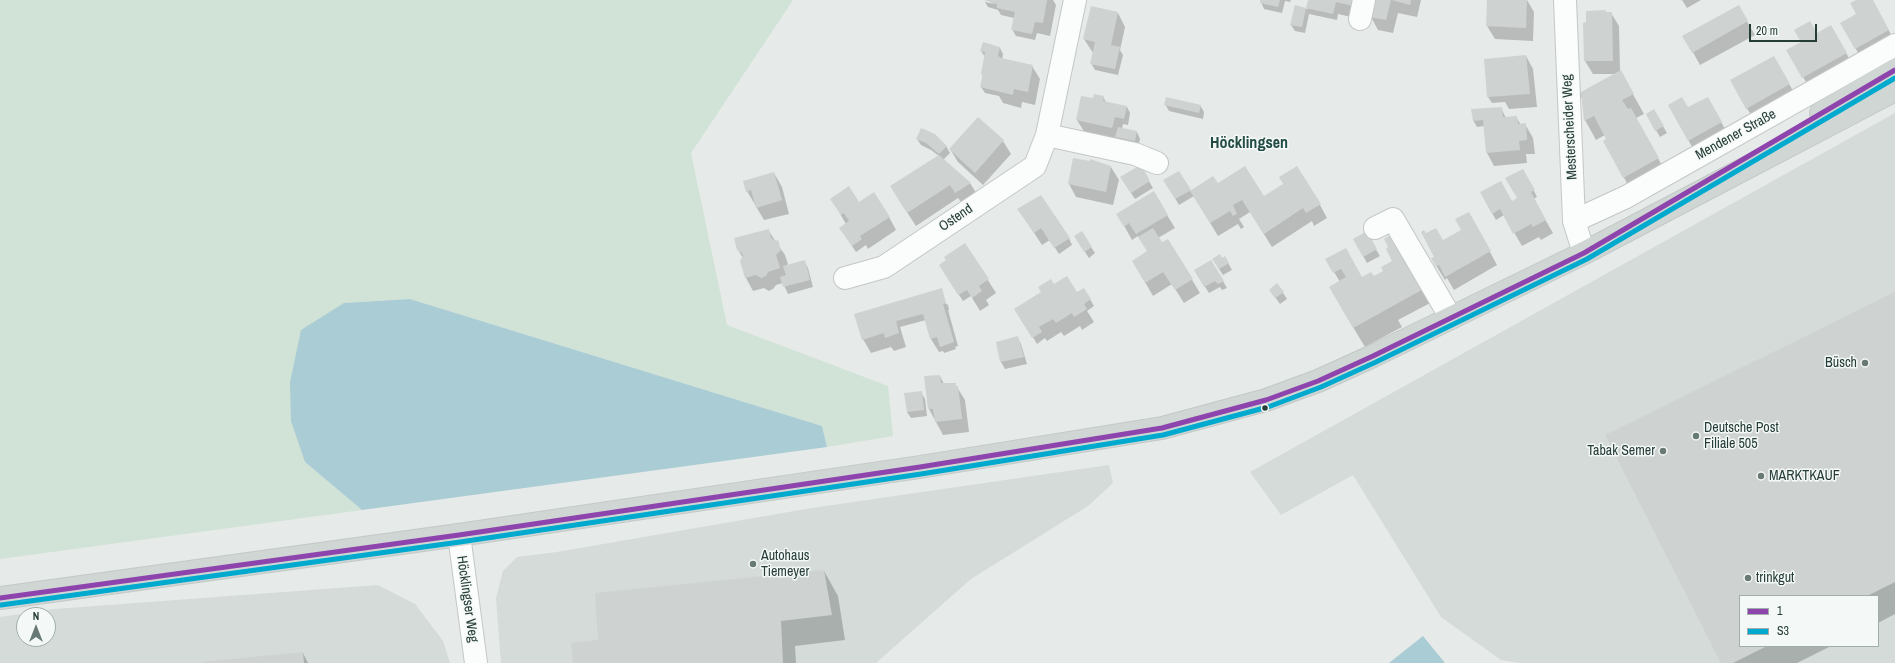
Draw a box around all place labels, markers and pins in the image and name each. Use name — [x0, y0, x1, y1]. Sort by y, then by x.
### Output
place label: Büsch — [1825, 355, 1857, 371]
marker: Büsch — [1860, 358, 1870, 368]
unlabelled marker — [1260, 403, 1270, 413]
place label: Deutsche Post Filiale 505 — [1704, 420, 1779, 452]
marker: Deutsche Post Filiale 505 — [1691, 431, 1701, 441]
place label: Tabak Semer — [1587, 443, 1655, 459]
marker: Tabak Semer — [1658, 446, 1668, 456]
place label: MARKTKAUF — [1769, 468, 1840, 484]
marker: MARKTKAUF — [1756, 471, 1766, 481]
place label: Autohaus Tiemeyer — [761, 548, 810, 580]
marker: Autohaus Tiemeyer — [748, 559, 758, 569]
place label: trinkgut — [1756, 570, 1794, 586]
marker: trinkgut — [1743, 573, 1753, 583]

